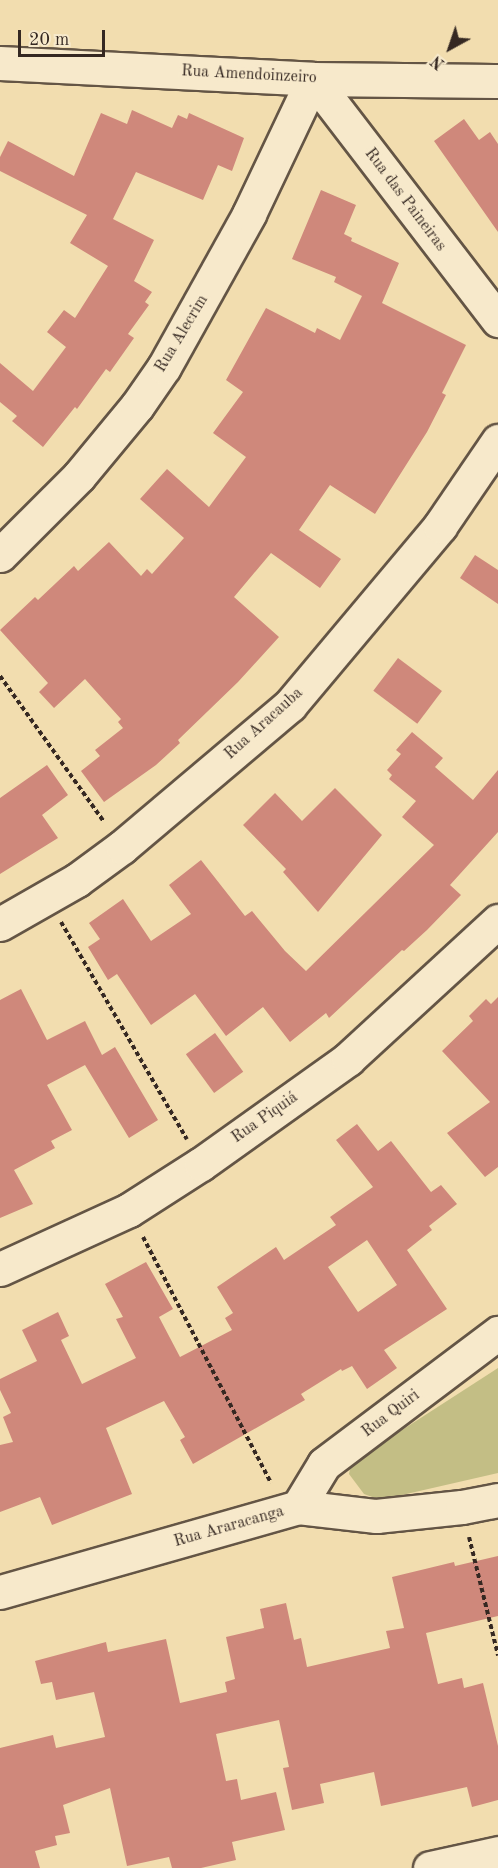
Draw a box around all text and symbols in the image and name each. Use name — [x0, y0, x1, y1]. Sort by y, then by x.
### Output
scale bar — [21, 18, 108, 56]
north arrow — [420, 18, 480, 78]
text: 20 m — [29, 31, 69, 49]
text: N — [429, 52, 448, 72]
street label: Rua Amendoinzeiro — [181, 62, 317, 88]
street label: Rua das Paineiras — [360, 145, 450, 255]
street label: Rua Alecrim — [151, 292, 213, 376]
street label: Rua Aracauba — [221, 684, 307, 764]
street label: Rua Piquiá — [228, 1088, 302, 1148]
street label: Rua Quiri — [358, 1386, 424, 1442]
street label: Rua Araracanga — [172, 1502, 286, 1552]

